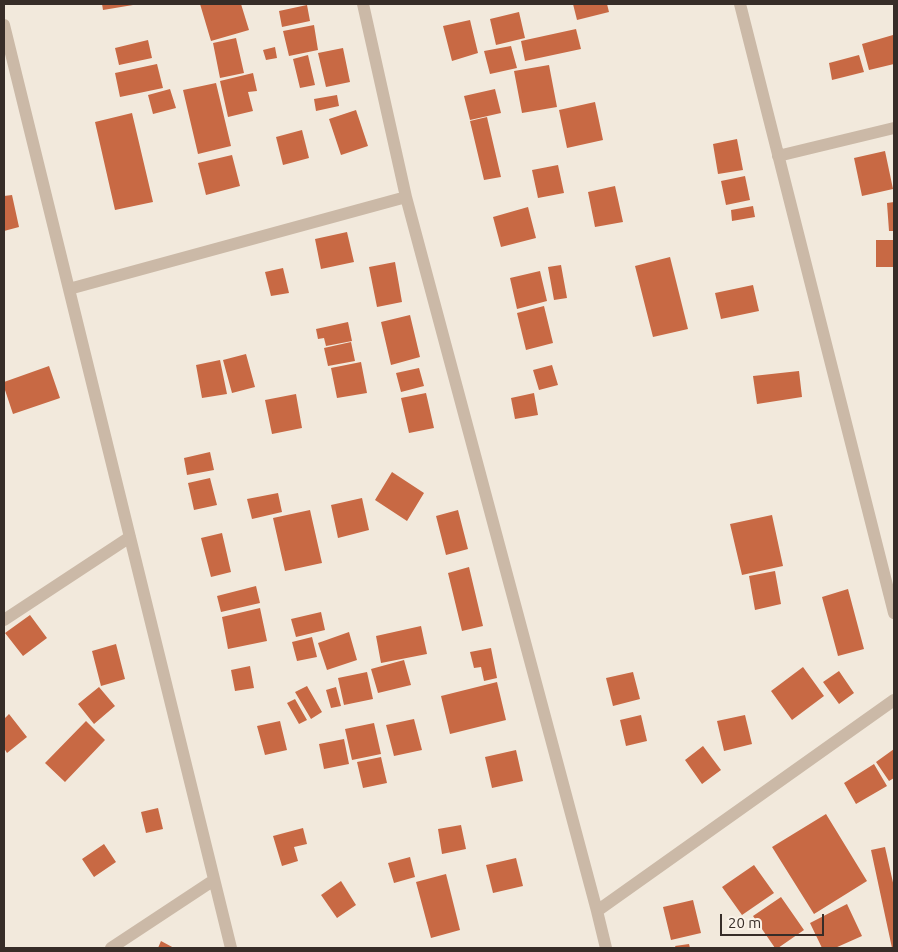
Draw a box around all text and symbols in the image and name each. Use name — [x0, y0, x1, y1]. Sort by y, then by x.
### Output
scale bar — [723, 904, 827, 936]
text: 20 m — [728, 914, 761, 931]

